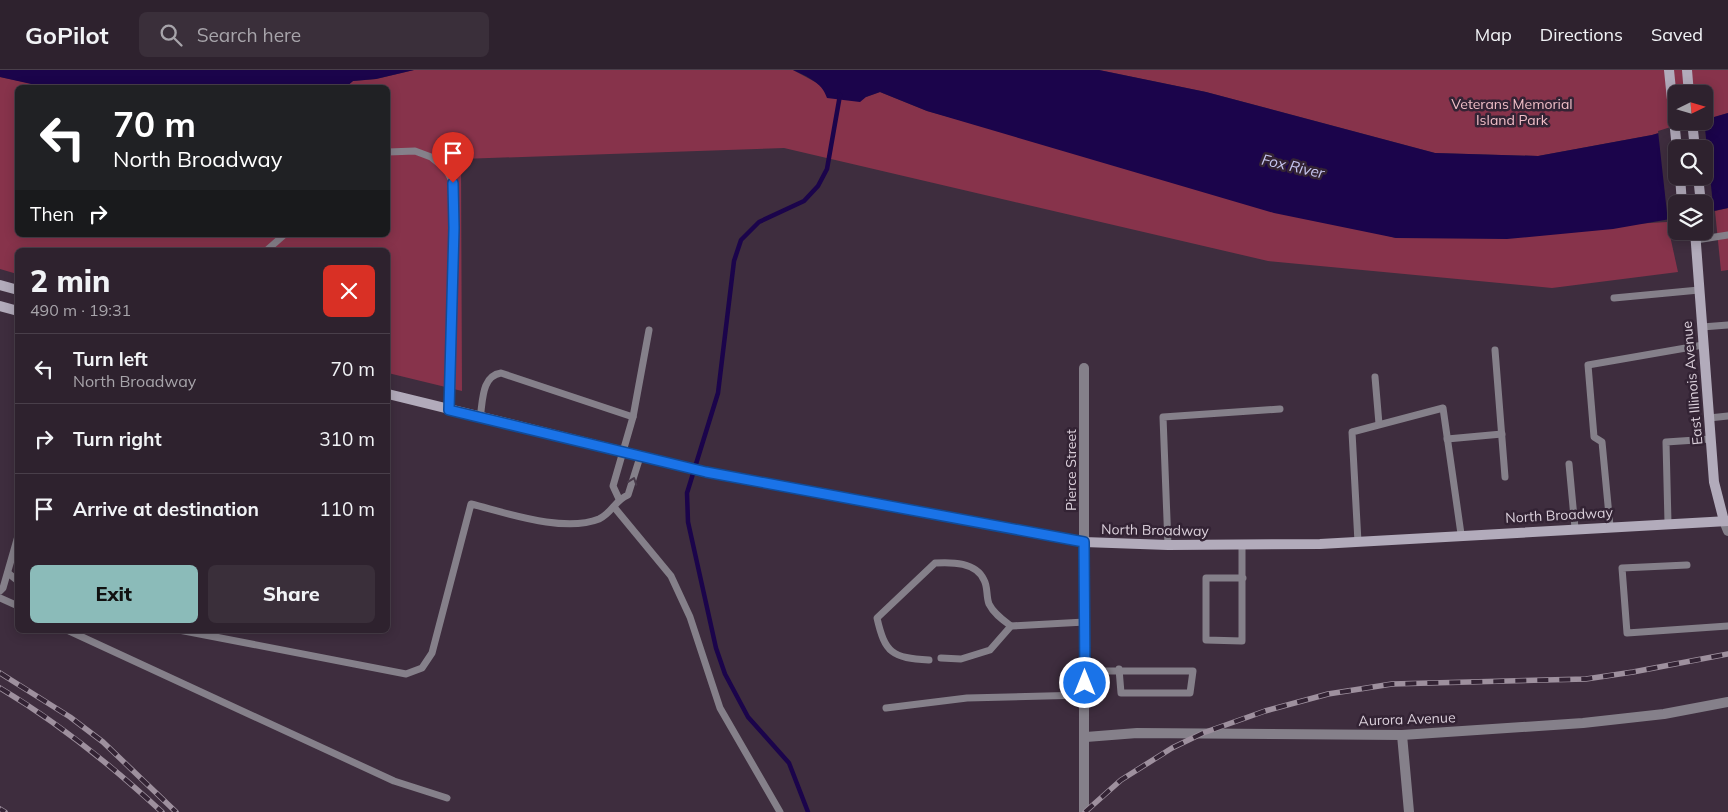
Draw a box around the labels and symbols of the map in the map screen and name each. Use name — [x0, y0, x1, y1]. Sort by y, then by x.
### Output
north arrow — [1668, 85, 1712, 130]
park label: Veterans Memorial Island Park — [1451, 95, 1573, 129]
pin — [432, 132, 474, 183]
water label: Fox River — [1260, 150, 1327, 183]
street label: East Illinois Avenue — [1678, 320, 1706, 446]
street label: Pierce Street — [1062, 429, 1080, 511]
one-way arrow — [627, 477, 637, 485]
street label: North Broadway — [1505, 503, 1614, 527]
street label: North Broadway — [1101, 520, 1210, 540]
position arrow — [1058, 656, 1110, 708]
street label: Aurora Avenue — [1358, 708, 1456, 730]

